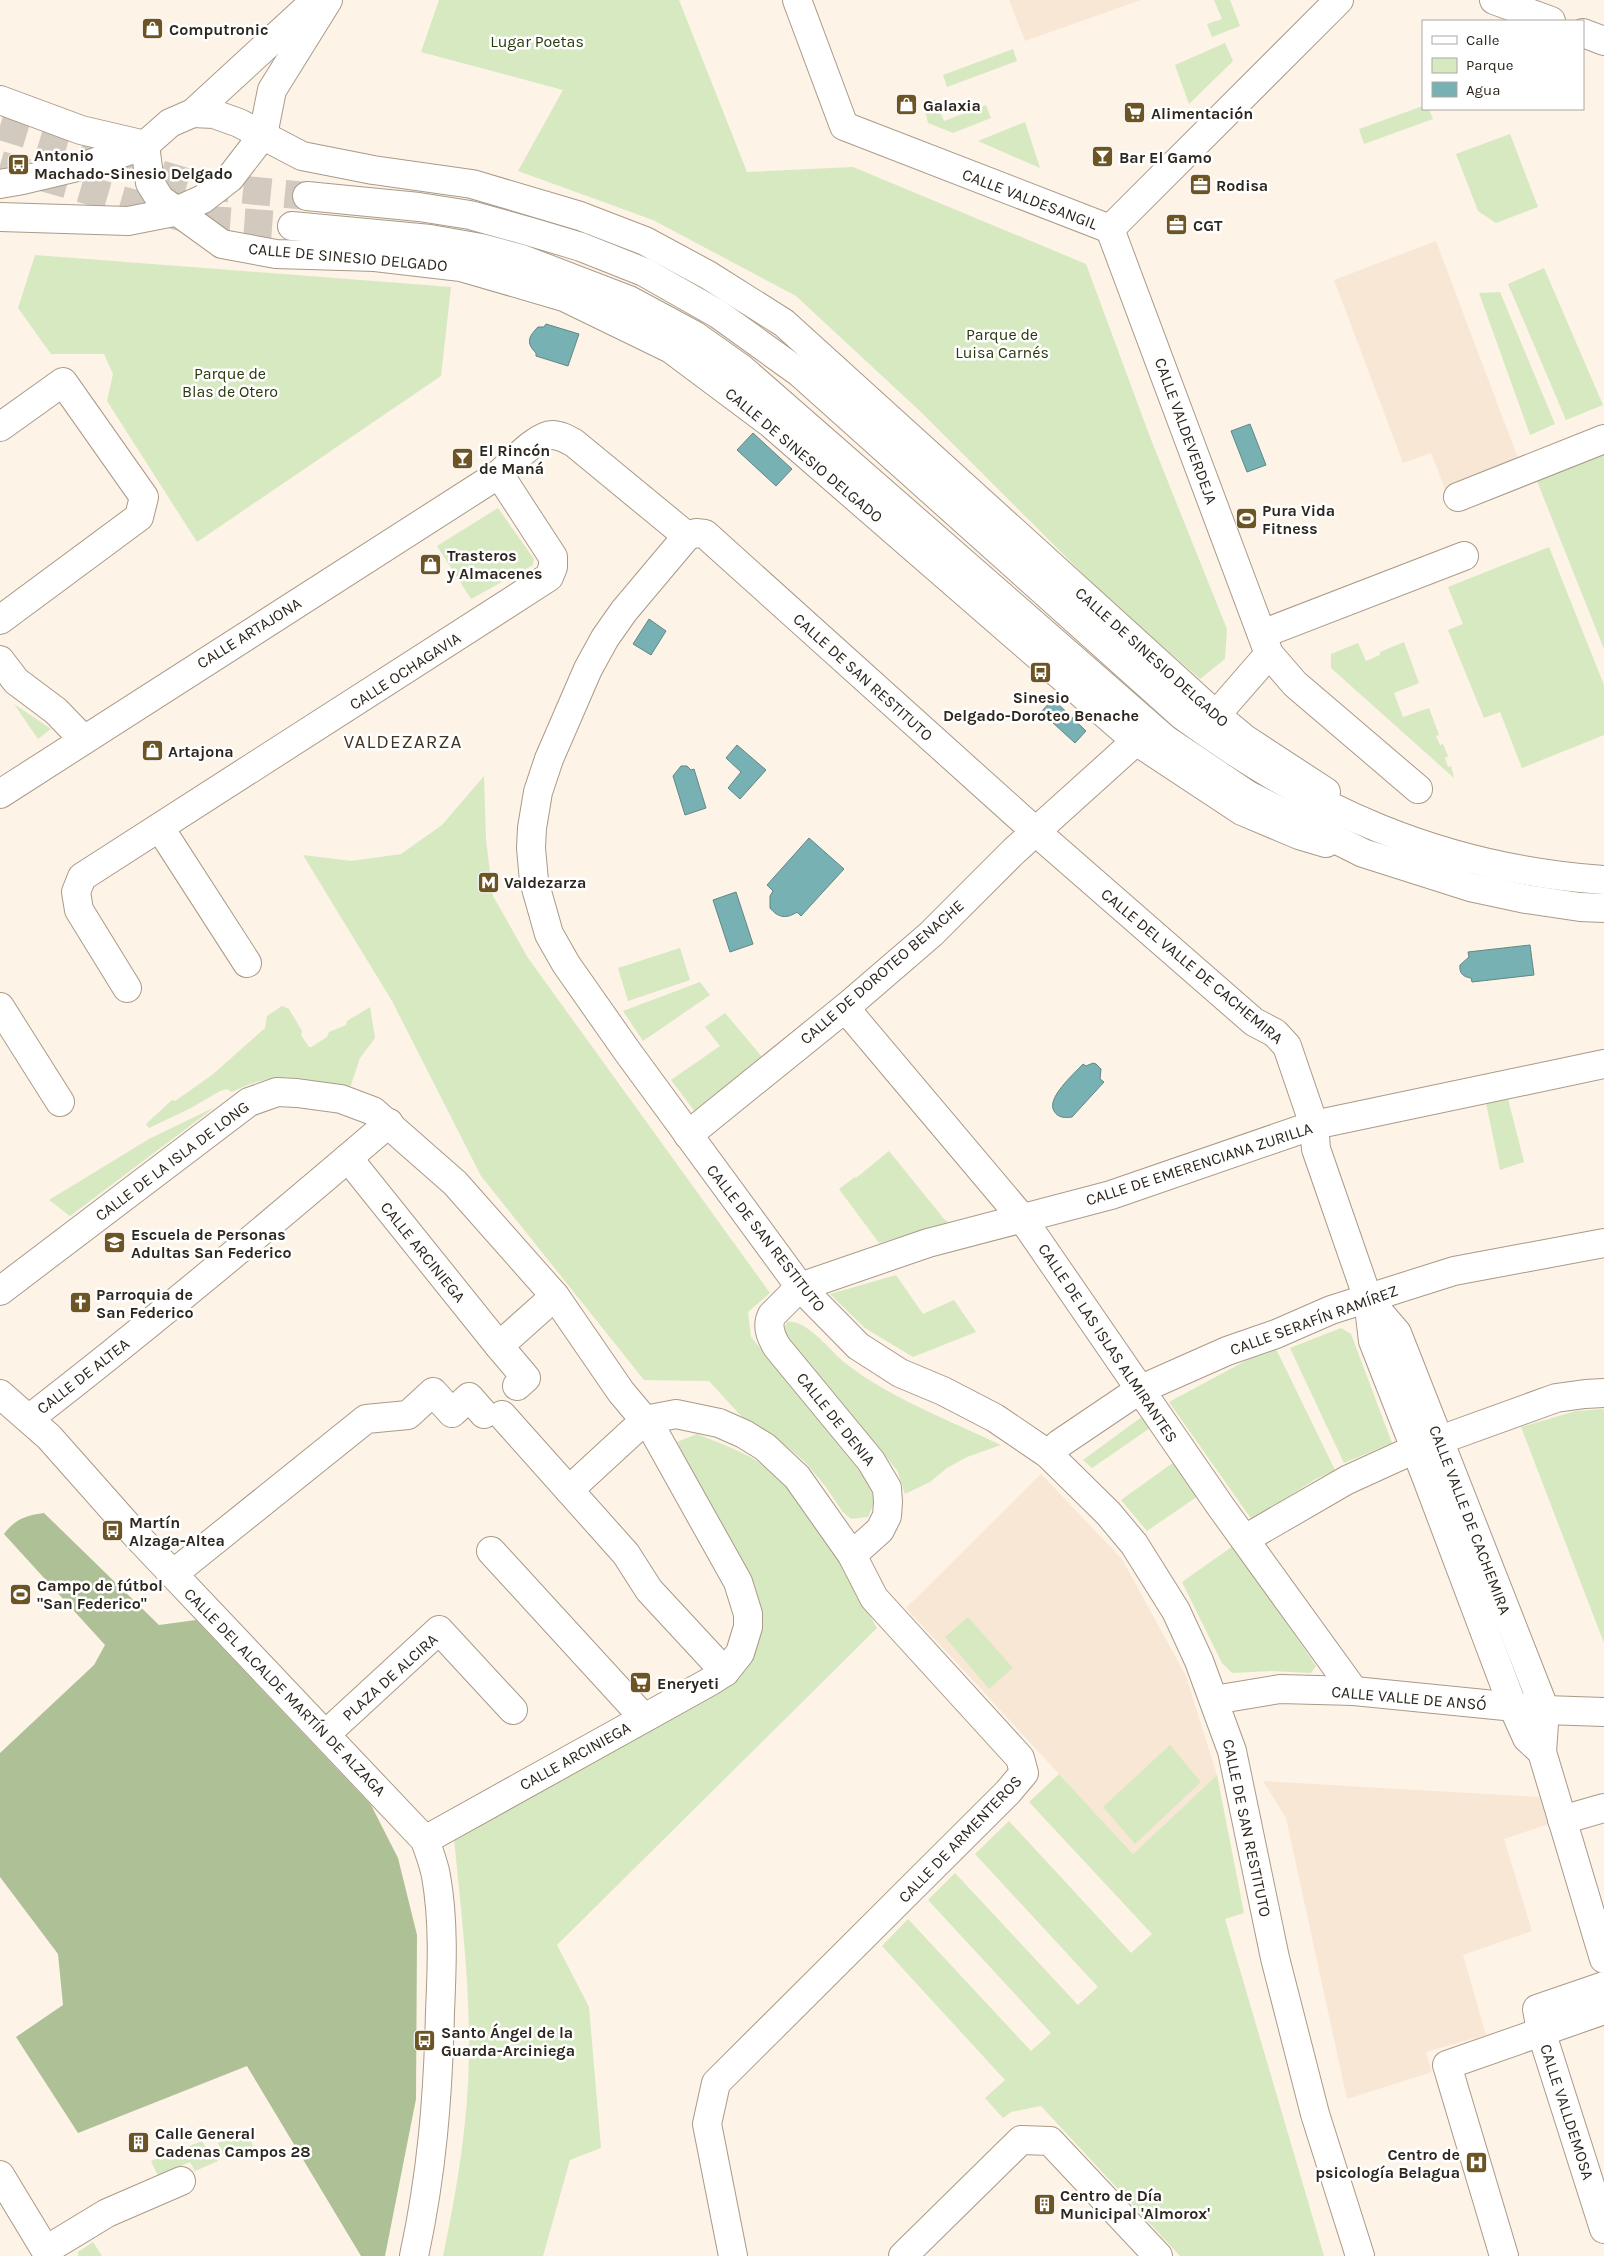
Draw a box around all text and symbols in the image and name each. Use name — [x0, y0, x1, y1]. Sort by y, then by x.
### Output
shop icon: Computronic — [141, 17, 165, 41]
place label: Computronic — [169, 20, 269, 39]
legend — [1422, 20, 1584, 110]
text: Calle — [1466, 31, 1500, 49]
park label: Lugar Poetas — [490, 32, 584, 51]
text: Parque — [1466, 56, 1514, 74]
text: Agua — [1466, 81, 1500, 99]
shop icon: Galaxia — [895, 93, 919, 117]
place label: Galaxia — [923, 96, 981, 115]
supermarket icon: Alimentación — [1123, 101, 1147, 125]
place label: Alimentación — [1151, 104, 1253, 123]
bar icon: Bar El Gamo — [1091, 145, 1115, 169]
place label: Antonio Machado-Sinesio Delgado — [34, 146, 233, 183]
place label: Bar El Gamo — [1119, 148, 1212, 167]
bus stop icon: Antonio Machado-Sinesio Delgado — [6, 152, 30, 176]
street label: CALLE VALDESANGIL — [960, 164, 1101, 234]
office icon: Rodisa — [1188, 173, 1212, 197]
place label: Rodisa — [1216, 176, 1268, 195]
office icon: CGT — [1165, 213, 1189, 237]
place label: CGT — [1193, 216, 1223, 235]
street label: CALLE DE SINESIO DELGADO — [248, 239, 448, 275]
park label: Parque de Luisa Carnés — [955, 325, 1049, 362]
street label: CALLE VALDEVERDEJA — [1151, 355, 1221, 507]
park label: Parque de Blas de Otero — [182, 364, 278, 401]
street label: CALLE DE SINESIO DELGADO — [721, 383, 887, 527]
place label: El Rincón de Maná — [479, 441, 550, 478]
bar icon: El Rincón de Maná — [451, 447, 475, 471]
place label: Pura Vida Fitness — [1262, 501, 1335, 538]
sports icon: Pura Vida Fitness — [1234, 507, 1258, 531]
place label: Trasteros y Almacenes — [447, 546, 542, 583]
shop icon: Trasteros y Almacenes — [419, 552, 443, 576]
street label: CALLE DE SINESIO DELGADO — [1071, 583, 1233, 731]
street label: CALLE ARTAJONA — [193, 593, 305, 673]
street label: CALLE DE SAN RESTITUTO — [789, 609, 937, 745]
street label: CALLE OCHAGAVIA — [346, 628, 464, 714]
bus stop icon: Sinesio Delgado-Doroteo Benache — [1029, 661, 1053, 685]
place label: Sinesio Delgado-Doroteo Benache — [943, 688, 1139, 725]
district label: VALDEZARZA — [343, 731, 463, 753]
shop icon: Artajona — [140, 739, 164, 763]
place label: Artajona — [168, 742, 234, 761]
metro station icon: Valdezarza — [476, 870, 500, 894]
place label: Valdezarza — [504, 873, 586, 892]
street label: CALLE DEL VALLE DE CACHEMIRA — [1097, 884, 1287, 1048]
street label: CALLE DE DOROTEO BENACHE — [796, 896, 968, 1048]
street label: CALLE DE LA ISLA DE LONG — [91, 1097, 253, 1225]
street label: CALLE DE EMERENCIANA ZURILLA — [1083, 1118, 1315, 1210]
street label: CALLE DE SAN RESTITUTO — [703, 1161, 829, 1315]
street label: CALLE ARCINIEGA — [377, 1198, 469, 1306]
place label: Escuela de Personas Adultas San Federico — [131, 1225, 292, 1262]
school or university icon: Escuela de Personas Adultas San Federico — [103, 1231, 127, 1255]
street label: CALLE DE LAS ISLAS ALMIRANTES — [1034, 1240, 1182, 1446]
street label: CALLE SERAFÍN RAMÍREZ — [1227, 1281, 1401, 1359]
place label: Parroquia de San Federico — [96, 1285, 194, 1322]
church icon: Parroquia de San Federico — [68, 1291, 92, 1315]
street label: CALLE DE ALTEA — [33, 1334, 133, 1418]
street label: CALLE DE DENIA — [793, 1369, 879, 1469]
street label: CALLE VALLE DE CACHEMIRA — [1425, 1423, 1515, 1617]
place label: Martín Alzaga-Altea — [129, 1513, 225, 1550]
bus stop icon: Martín Alzaga-Altea — [101, 1519, 125, 1543]
place label: Campo de fútbol "San Federico" — [37, 1576, 163, 1613]
sports icon: Campo de fútbol "San Federico" — [9, 1582, 33, 1606]
street label: CALLE DEL ALCALDE MARTÍN DE ALZAGA — [180, 1584, 390, 1800]
street label: PLAZA DE ALCIRA — [339, 1629, 441, 1725]
supermarket icon: Eneryeti — [629, 1671, 653, 1695]
place label: Eneryeti — [657, 1674, 719, 1693]
street label: CALLE VALLE DE ANSÓ — [1331, 1682, 1487, 1714]
street label: CALLE ARCINIEGA — [516, 1718, 634, 1794]
street label: CALLE DE SAN RESTITUTO — [1219, 1737, 1275, 1919]
street label: CALLE DE ARMENTEROS — [894, 1771, 1026, 1907]
place label: Santo Ángel de la Guarda-Arciniega — [441, 2023, 575, 2060]
bus stop icon: Santo Ángel de la Guarda-Arciniega — [413, 2029, 437, 2053]
street label: CALLE VALLDEMOSA — [1536, 2042, 1598, 2182]
place label: Calle General Cadenas Campos 28 — [155, 2124, 311, 2161]
building icon: Calle General Cadenas Campos 28 — [127, 2130, 151, 2154]
place label: Centro de psicología Belagua — [1315, 2145, 1460, 2182]
hospital icon: Centro de psicología Belagua — [1464, 2151, 1488, 2175]
place label: Centro de Día Municipal 'Almorox' — [1060, 2186, 1210, 2223]
building icon: Centro de Día Municipal 'Almorox' — [1032, 2192, 1056, 2216]

